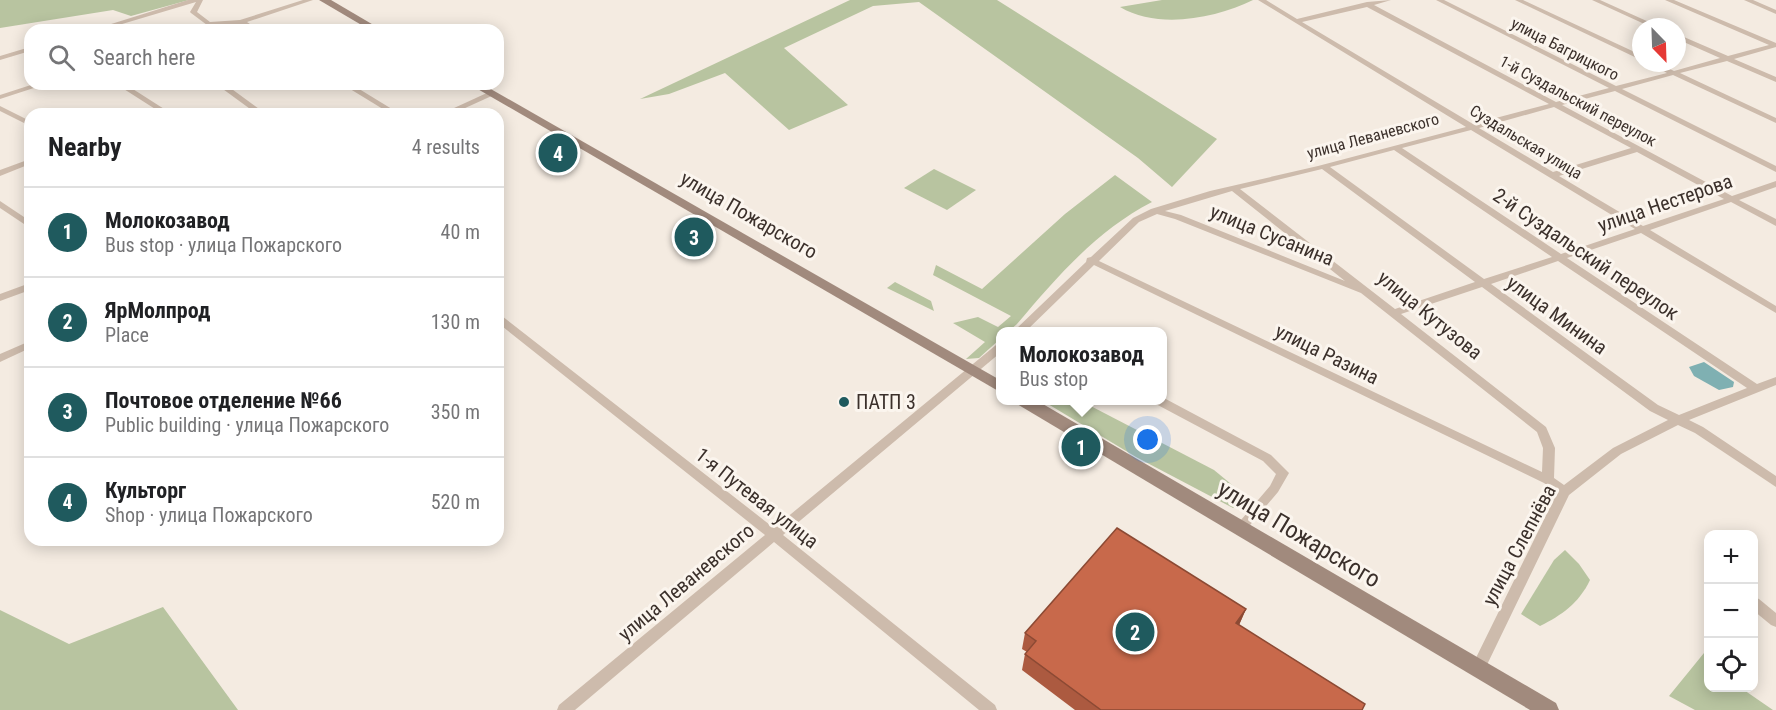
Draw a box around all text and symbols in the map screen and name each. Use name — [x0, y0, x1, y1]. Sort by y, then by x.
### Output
street label: улица Багрицкого — [1508, 14, 1622, 84]
north arrow — [1632, 18, 1686, 72]
search box — [24, 24, 504, 90]
icon: search — [45, 41, 78, 74]
text: Search here — [93, 45, 195, 70]
street label: 1-й Суздальский переулок — [1496, 52, 1660, 151]
street label: Суздальская улица — [1466, 101, 1586, 183]
street label: улица Леваневского — [1305, 109, 1441, 163]
pin: 4 — [538, 130, 578, 176]
text: Nearby — [48, 132, 122, 162]
text: 4 results — [412, 135, 480, 159]
street label: улица Пожарского — [676, 166, 822, 264]
street label: улица Нестерова — [1595, 169, 1735, 237]
street label: 2-й Суздальский переулок — [1489, 183, 1684, 325]
street label: улица Сусанина — [1207, 199, 1337, 271]
text: Молокозавод — [105, 208, 230, 233]
pin: 3 — [674, 214, 714, 260]
text: 1 — [62, 220, 73, 244]
text: 40 m — [441, 220, 480, 244]
text: Bus stop · улица Пожарского — [105, 233, 342, 257]
street label: улица Кутузова — [1373, 265, 1487, 365]
street label: улица Минина — [1502, 270, 1612, 360]
text: ЯрМолпрод — [105, 298, 210, 323]
text: 2 — [62, 310, 73, 334]
text: 130 m — [431, 310, 480, 334]
street label: улица Разина — [1271, 319, 1383, 389]
text: Place — [105, 323, 149, 347]
popup — [996, 327, 1167, 405]
text: Молокозавод — [1019, 342, 1144, 367]
text: Bus stop — [1019, 367, 1088, 391]
text: Почтовое отделение №66 — [105, 388, 342, 413]
place label: ПАТП 3 — [856, 390, 916, 414]
marker: ПАТП 3 — [837, 395, 851, 409]
text: 3 — [62, 400, 73, 424]
text: 350 m — [431, 400, 480, 424]
text: Public building · улица Пожарского — [105, 413, 389, 437]
pin: 1 — [1062, 424, 1100, 470]
your location — [1133, 425, 1162, 454]
street label: 1-я Путевая улица — [691, 443, 823, 553]
street label: улица Пожарского — [1213, 474, 1385, 594]
text: Культорг — [105, 478, 186, 503]
street label: улица Слепнёва — [1477, 481, 1561, 609]
text: 4 — [62, 490, 73, 514]
text: 520 m — [431, 490, 480, 514]
text: Shop · улица Пожарского — [105, 503, 313, 527]
street label: улица Леваневского — [613, 518, 759, 646]
map controls — [1704, 530, 1758, 692]
button: + — [1704, 530, 1758, 584]
button: − — [1704, 584, 1758, 638]
pin: 2 — [1116, 610, 1154, 654]
button: locate — [1704, 638, 1758, 692]

